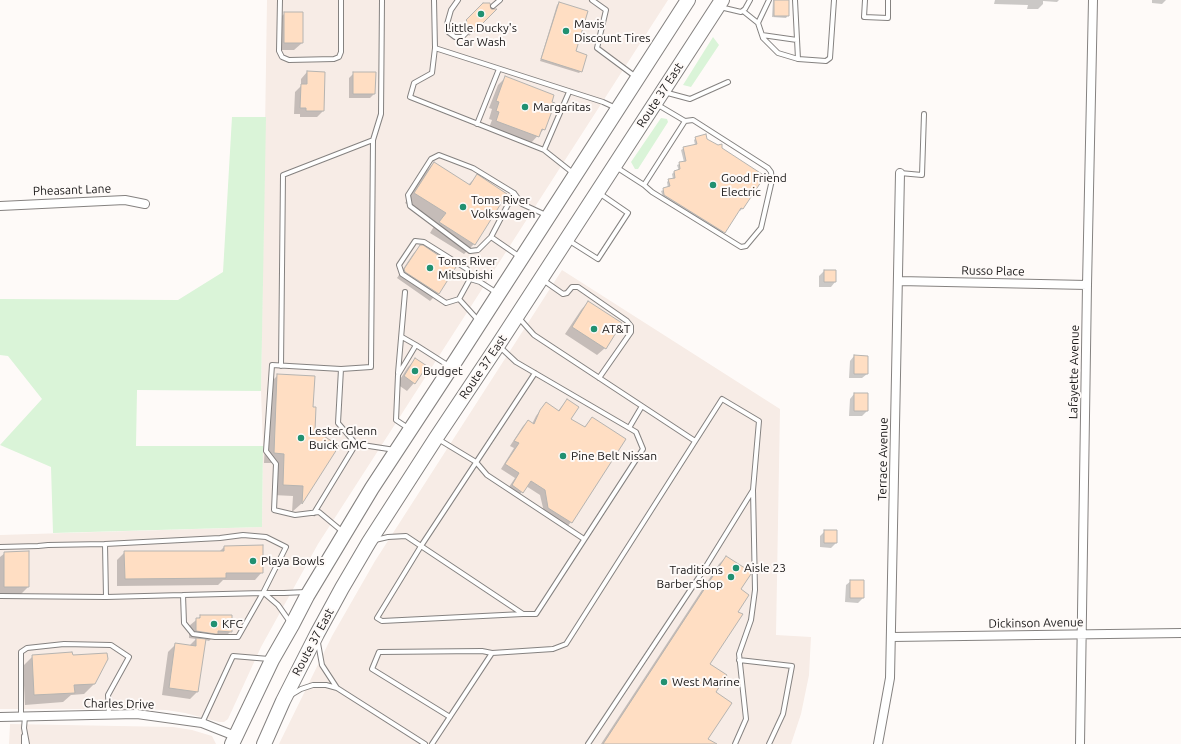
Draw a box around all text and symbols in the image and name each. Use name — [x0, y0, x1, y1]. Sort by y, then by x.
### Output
marker: Little Ducky's Car Wash — [476, 9, 486, 19]
place label: Mavis Discount Tires — [574, 17, 651, 45]
place label: Little Ducky's Car Wash — [445, 21, 517, 49]
marker: Mavis Discount Tires — [561, 26, 571, 36]
street label: Route 37 East — [634, 60, 686, 130]
place label: Margaritas — [533, 100, 591, 114]
marker: Margaritas — [520, 102, 530, 112]
place label: Good Friend Electric — [721, 171, 787, 199]
marker: Good Friend Electric — [708, 180, 718, 190]
street label: Pheasant Lane — [33, 181, 111, 199]
place label: Toms River Volkswagen — [471, 193, 535, 221]
marker: Toms River Volkswagen — [458, 202, 468, 212]
place label: Toms River Mitsubishi — [438, 254, 497, 282]
marker: Toms River Mitsubishi — [425, 263, 435, 273]
street label: Russo Place — [961, 263, 1025, 279]
place label: AT&T — [602, 322, 630, 336]
marker: AT&T — [589, 324, 599, 334]
street label: Lafayette Avenue — [1066, 325, 1082, 419]
street label: Route 37 East — [456, 332, 510, 402]
place label: Budget — [423, 364, 463, 378]
marker: Budget — [410, 366, 420, 376]
street label: Terrace Avenue — [875, 417, 891, 501]
place label: Lester Glenn Buick GMC — [309, 424, 377, 452]
marker: Lester Glenn Buick GMC — [296, 433, 306, 443]
place label: Pine Belt Nissan — [571, 449, 657, 463]
marker: Pine Belt Nissan — [558, 451, 568, 461]
place label: Playa Bowls — [261, 554, 324, 568]
marker: Playa Bowls — [248, 556, 258, 566]
place label: Aisle 23 — [744, 561, 786, 575]
place label: Traditions Barber Shop — [657, 563, 723, 591]
marker: Aisle 23 — [731, 563, 741, 573]
marker: Traditions Barber Shop — [726, 572, 736, 582]
street label: Route 37 East — [289, 606, 337, 678]
street label: Dickinson Avenue — [988, 615, 1084, 631]
place label: KFC — [222, 617, 243, 631]
marker: KFC — [209, 619, 219, 629]
place label: West Marine — [672, 675, 740, 689]
marker: West Marine — [659, 677, 669, 687]
street label: Charles Drive — [83, 696, 155, 712]

